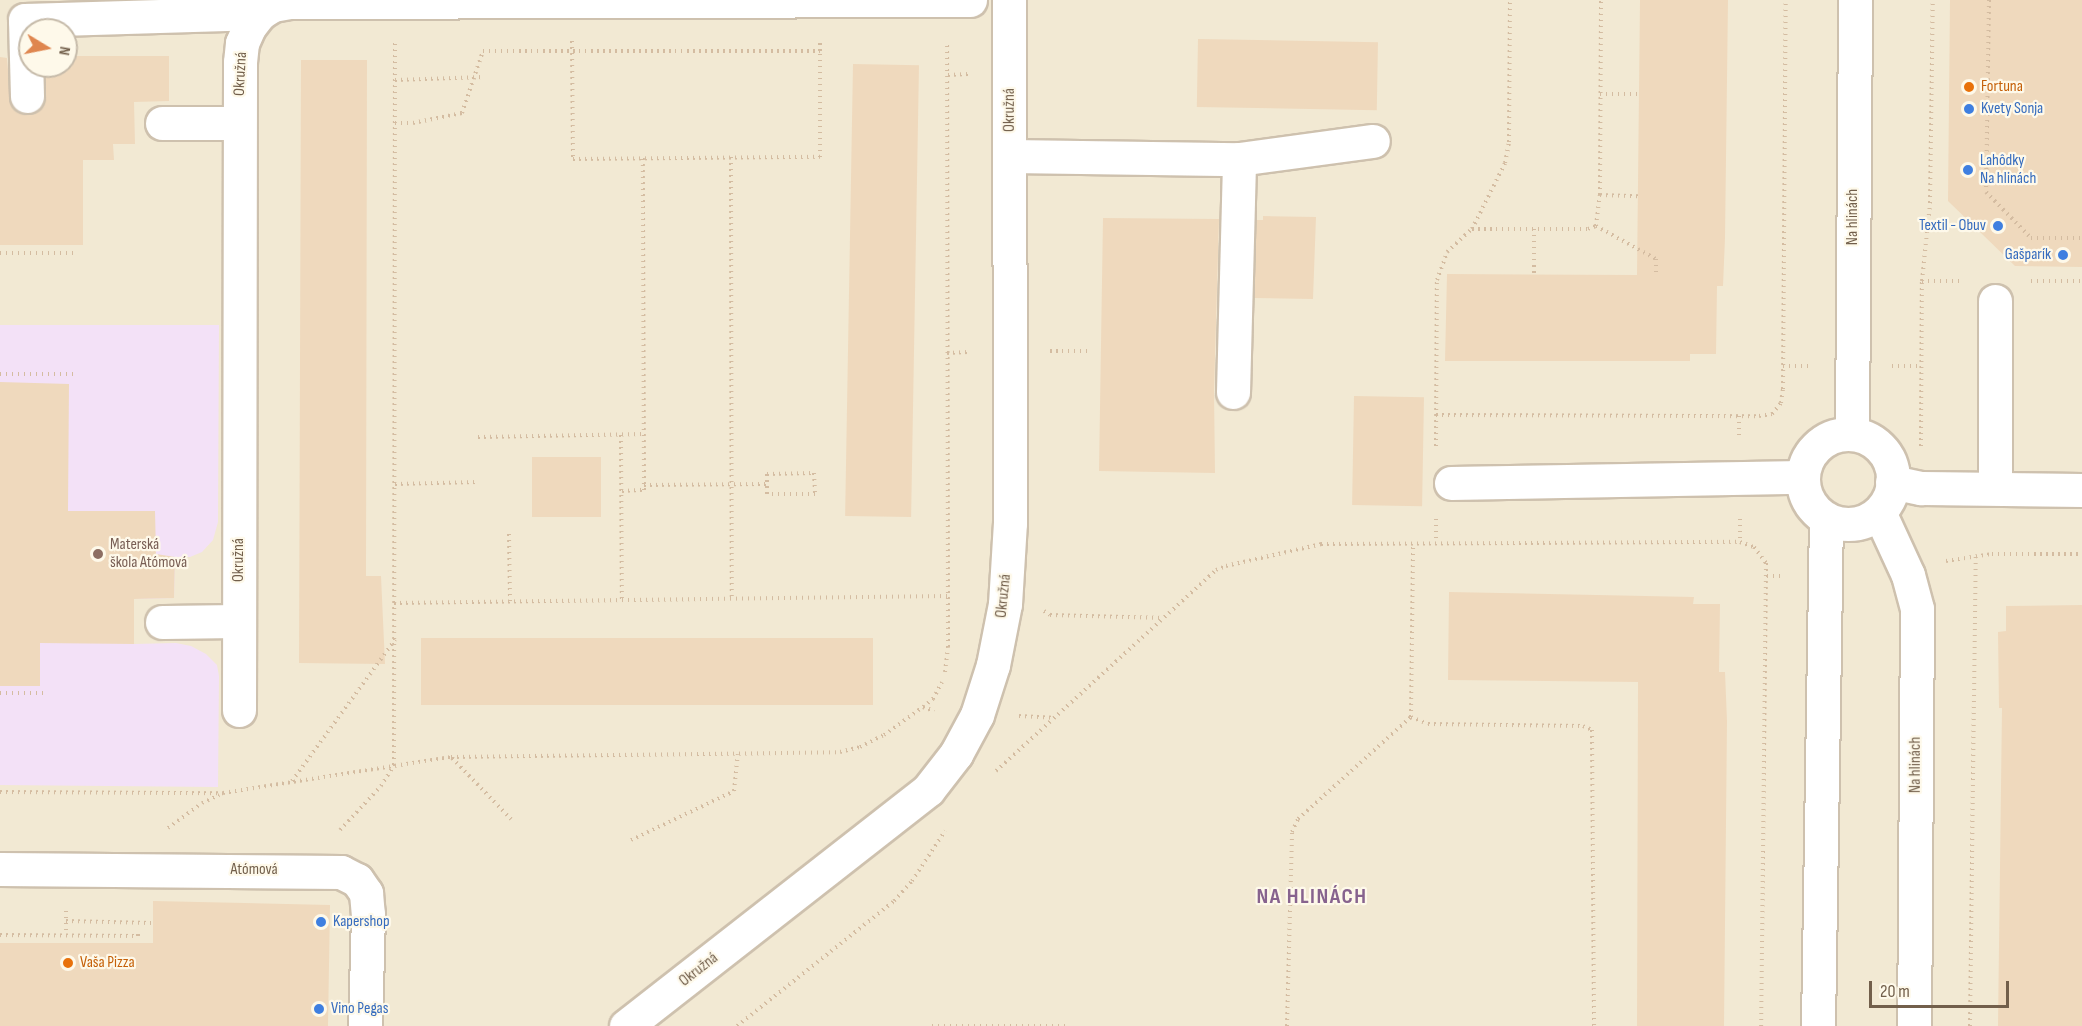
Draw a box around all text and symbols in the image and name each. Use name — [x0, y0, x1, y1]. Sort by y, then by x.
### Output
north arrow — [18, 18, 78, 78]
text: N — [54, 45, 74, 57]
street label: Okružná — [230, 52, 252, 96]
place label: Fortuna — [1981, 77, 2023, 97]
marker: Fortuna — [1962, 80, 1976, 94]
street label: Okružná — [1000, 88, 1020, 132]
place label: Kvety Sonja — [1981, 99, 2043, 119]
marker: Kvety Sonja — [1962, 102, 1976, 116]
place label: Lahôdky Na hlinách — [1980, 151, 2036, 189]
marker: Lahôdky Na hlinách — [1961, 163, 1975, 177]
street label: Na hlinách — [1843, 189, 1863, 245]
place label: Textil - Obuv — [1919, 216, 1986, 236]
marker: Textil - Obuv — [1991, 219, 2005, 233]
place label: Gašparík — [2005, 245, 2051, 265]
marker: Gašparík — [2056, 248, 2070, 262]
place label: Materská škola Atómová — [110, 535, 187, 573]
street label: Okružná — [229, 538, 249, 582]
marker: Materská škola Atómová — [91, 547, 105, 561]
street label: Okružná — [992, 573, 1016, 619]
street label: Na hlinách — [1906, 737, 1926, 793]
street label: Atómová — [230, 860, 278, 880]
district label: NA HLINÁCH — [1257, 884, 1367, 910]
place label: Kapershop — [333, 912, 390, 932]
marker: Kapershop — [314, 915, 328, 929]
street label: Okružná — [676, 949, 722, 991]
place label: Vaša Pizza — [80, 953, 135, 973]
marker: Vaša Pizza — [61, 956, 75, 970]
scale bar — [1872, 969, 2012, 1007]
text: 20 m — [1880, 981, 1910, 1002]
place label: Vino Pegas — [331, 999, 388, 1019]
marker: Vino Pegas — [312, 1002, 326, 1016]

